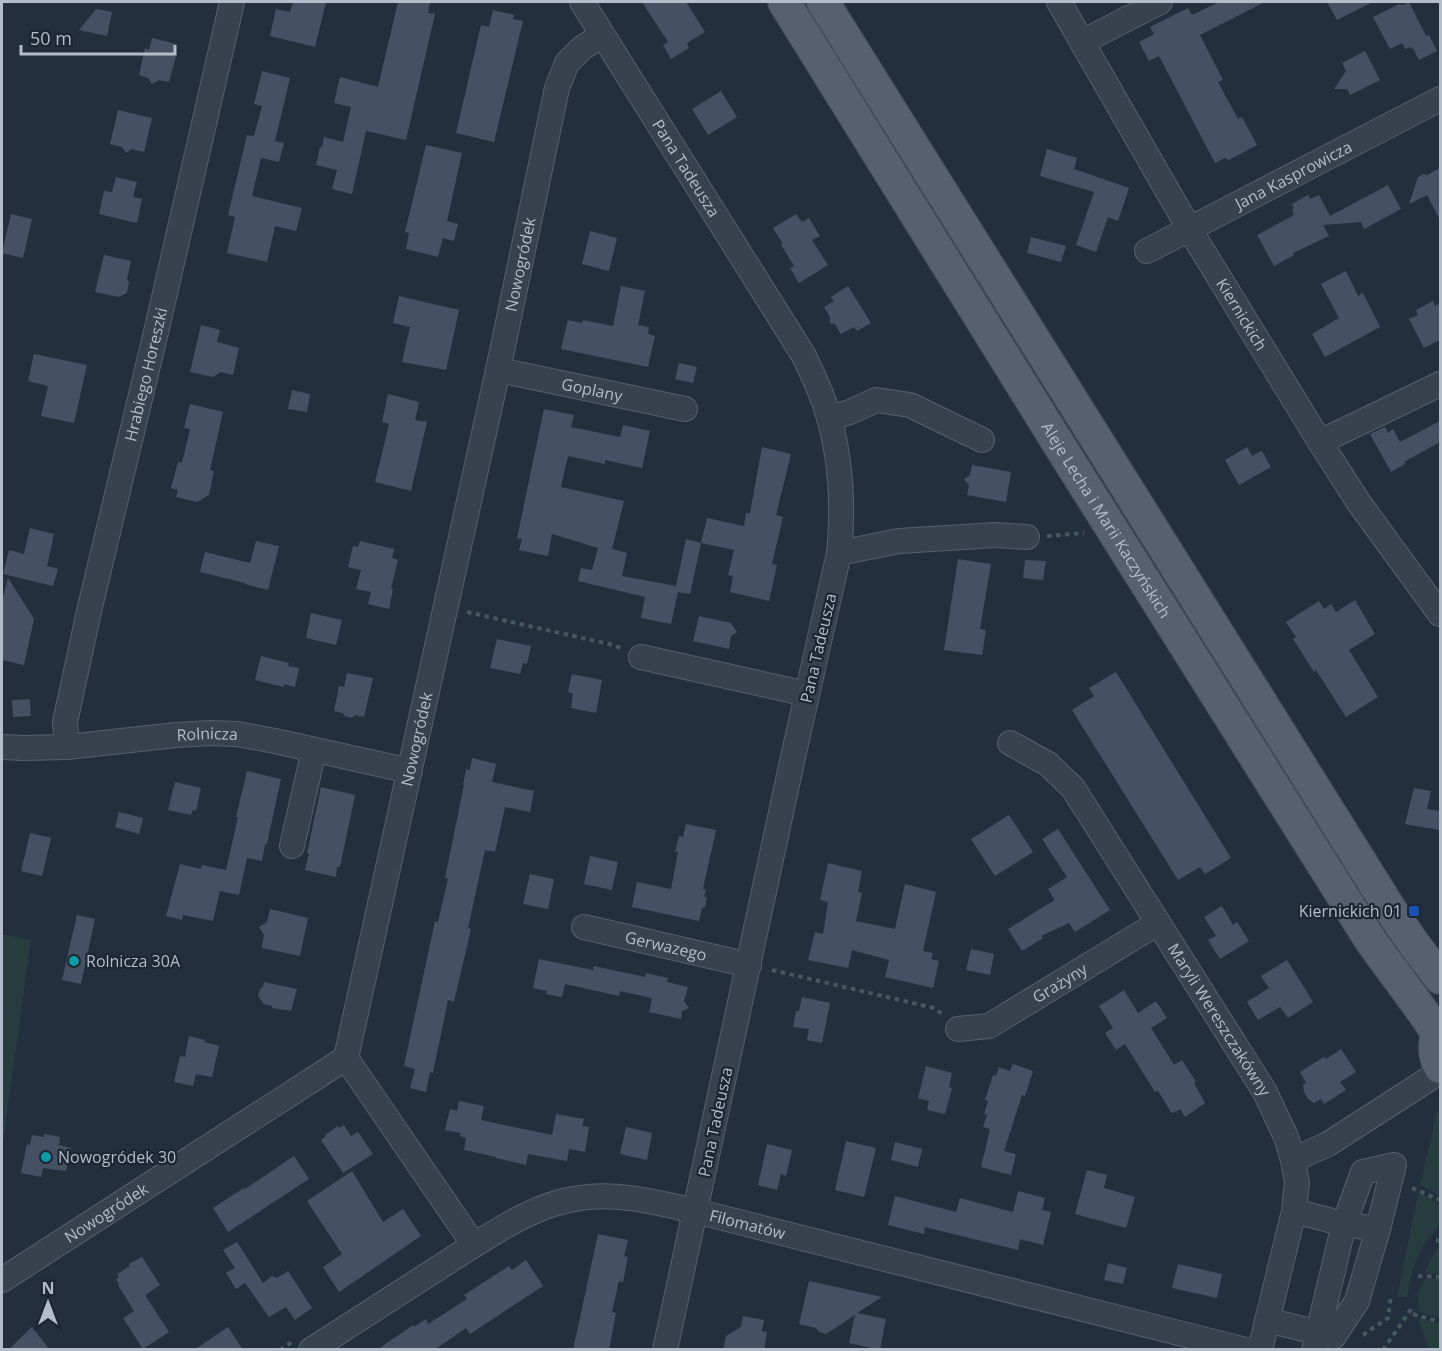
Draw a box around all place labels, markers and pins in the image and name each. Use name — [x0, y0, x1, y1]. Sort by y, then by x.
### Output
place label: Kiernickich 01 — [1299, 900, 1402, 922]
marker: Kiernickich 01 — [1407, 904, 1421, 918]
place label: Rolnicza 30A — [86, 950, 181, 972]
marker: Rolnicza 30A — [67, 954, 81, 968]
place label: Nowogródek 30 — [58, 1146, 176, 1168]
marker: Nowogródek 30 — [39, 1150, 53, 1164]

